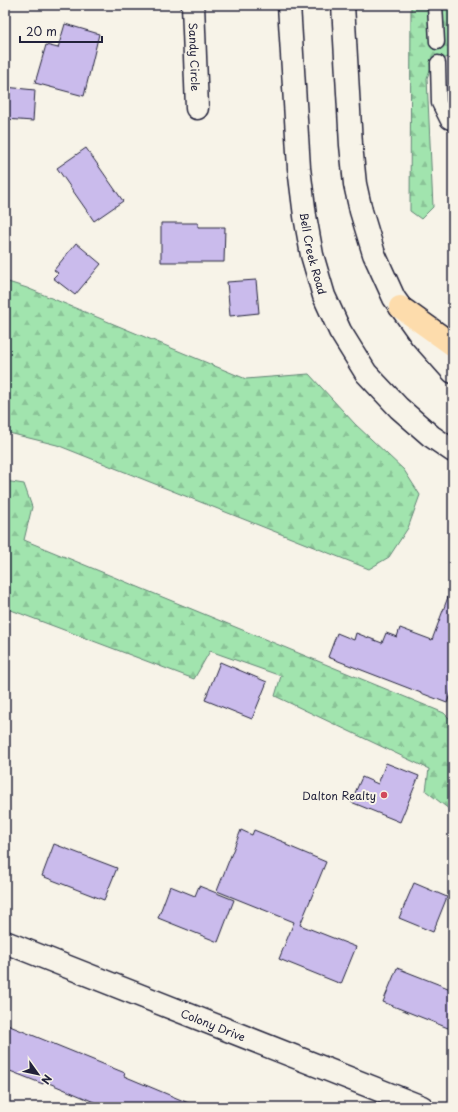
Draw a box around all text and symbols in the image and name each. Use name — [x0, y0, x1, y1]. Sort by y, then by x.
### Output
scale bar — [20, 18, 102, 44]
text: 20 m — [26, 22, 57, 40]
street label: Sandy Circle — [185, 22, 205, 92]
street label: Bell Creek Road — [296, 211, 332, 296]
place label: Dalton Realty — [302, 787, 376, 804]
marker: Dalton Realty — [379, 790, 389, 800]
street label: Colony Drive — [178, 1004, 248, 1045]
north arrow — [18, 1054, 58, 1094]
text: N — [37, 1071, 56, 1088]

